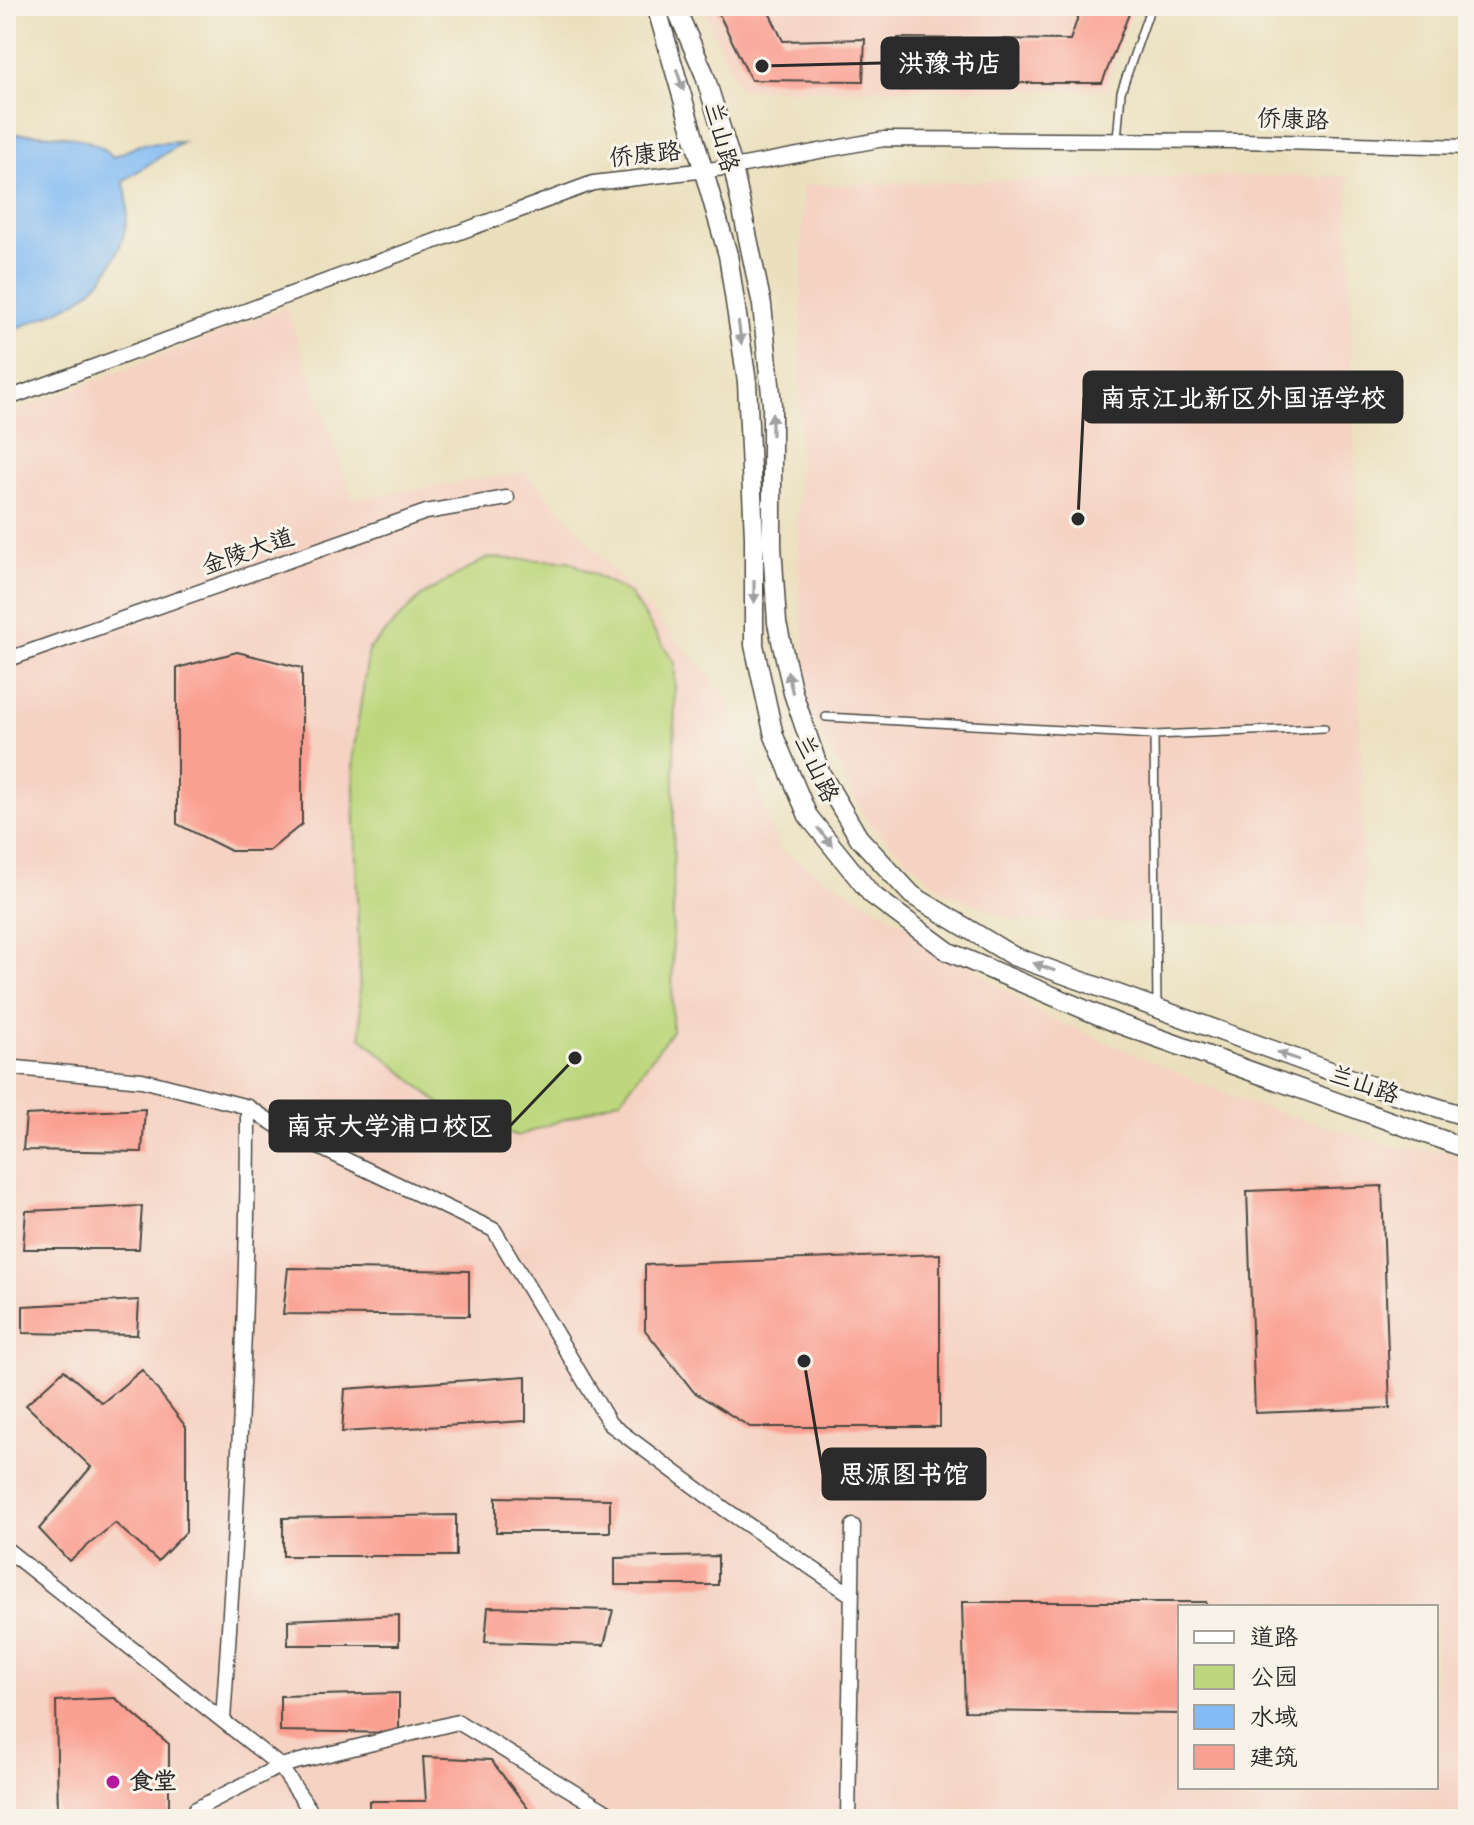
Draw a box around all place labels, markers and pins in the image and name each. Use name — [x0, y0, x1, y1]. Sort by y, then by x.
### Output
callout: 洪豫书店 — [882, 38, 1018, 88]
callout: 南京江北新区外国语学校 — [1084, 372, 1402, 422]
callout: 南京大学浦口校区 — [270, 1101, 510, 1151]
callout: 思源图书馆 — [823, 1449, 985, 1499]
place label: 食堂 — [129, 1765, 177, 1799]
marker: 食堂 — [104, 1773, 122, 1791]

